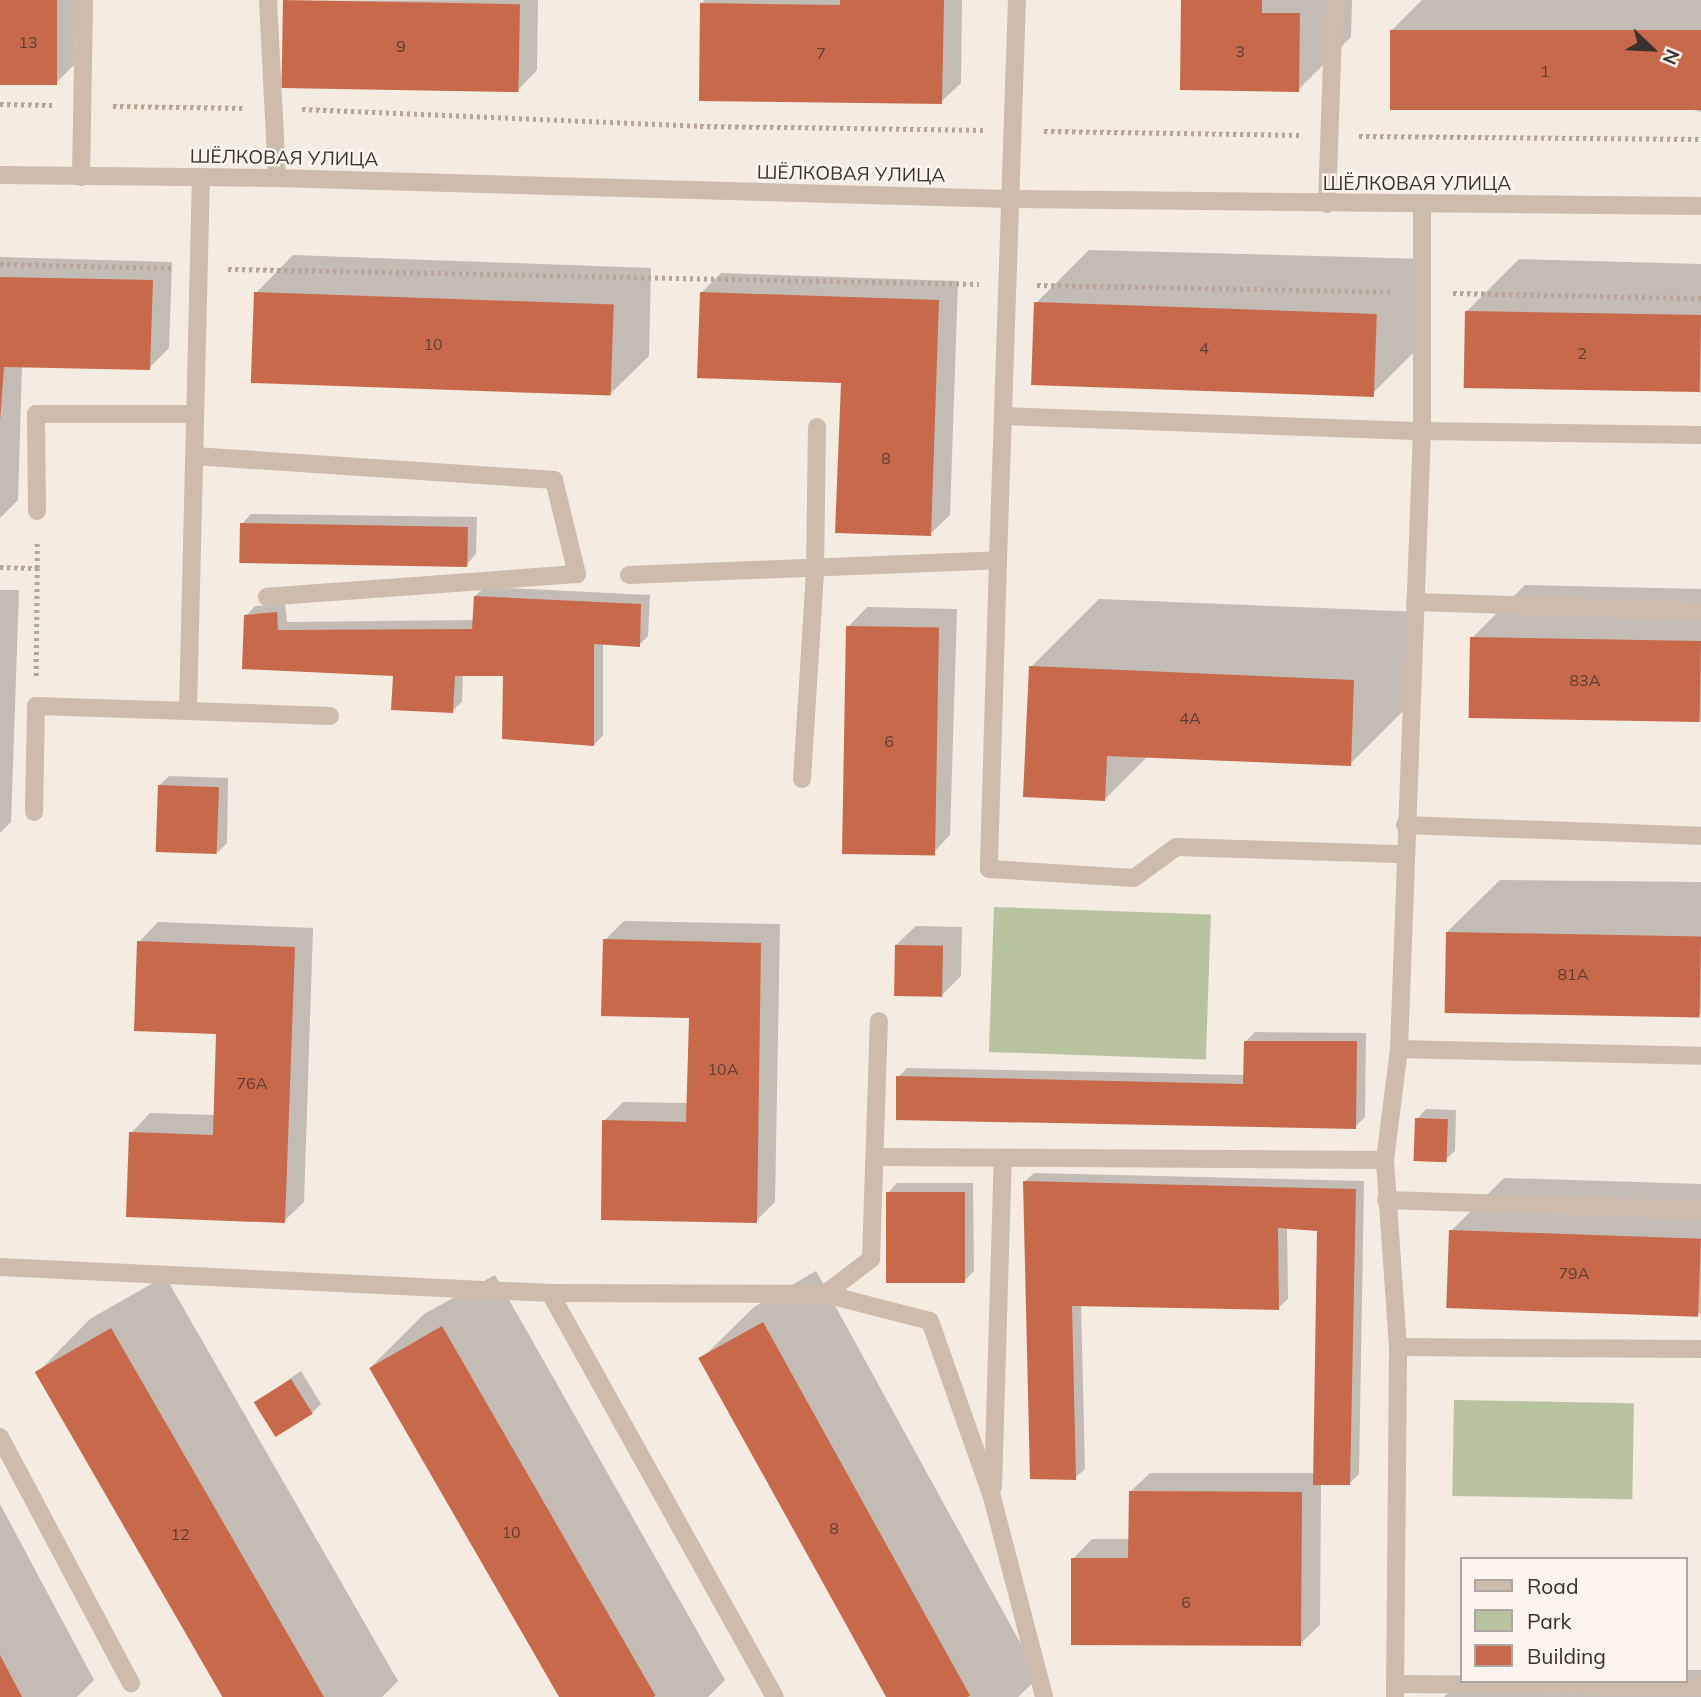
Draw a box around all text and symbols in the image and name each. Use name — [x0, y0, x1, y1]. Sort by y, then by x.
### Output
north arrow — [1617, 14, 1687, 84]
house number: 13 — [18, 32, 38, 52]
house number: 9 — [396, 36, 406, 56]
house number: 3 — [1235, 41, 1245, 61]
house number: 7 — [816, 43, 826, 63]
text: N — [1657, 46, 1685, 68]
house number: 1 — [1540, 61, 1550, 81]
street label: ШЁЛКОВАЯ УЛИЦА — [190, 145, 378, 171]
street label: ШЁЛКОВАЯ УЛИЦА — [757, 161, 945, 187]
street label: ШЁЛКОВАЯ УЛИЦА — [1323, 173, 1511, 195]
house number: 10 — [423, 334, 443, 354]
house number: 4 — [1199, 338, 1209, 358]
house number: 2 — [1577, 343, 1587, 363]
house number: 8 — [881, 448, 891, 468]
house number: 83А — [1570, 670, 1600, 690]
house number: 4А — [1179, 708, 1201, 728]
house number: 6 — [884, 731, 894, 751]
house number: 81А — [1558, 964, 1588, 984]
house number: 10А — [708, 1059, 738, 1079]
house number: 76А — [237, 1073, 267, 1093]
house number: 79А — [1559, 1263, 1589, 1283]
house number: 8 — [829, 1518, 839, 1538]
house number: 10 — [501, 1522, 521, 1542]
house number: 12 — [170, 1524, 190, 1544]
legend — [1460, 1557, 1687, 1683]
text: Road — [1527, 1573, 1578, 1599]
house number: 6 — [1181, 1592, 1191, 1612]
text: Park — [1527, 1608, 1571, 1634]
text: Building — [1527, 1643, 1606, 1669]

